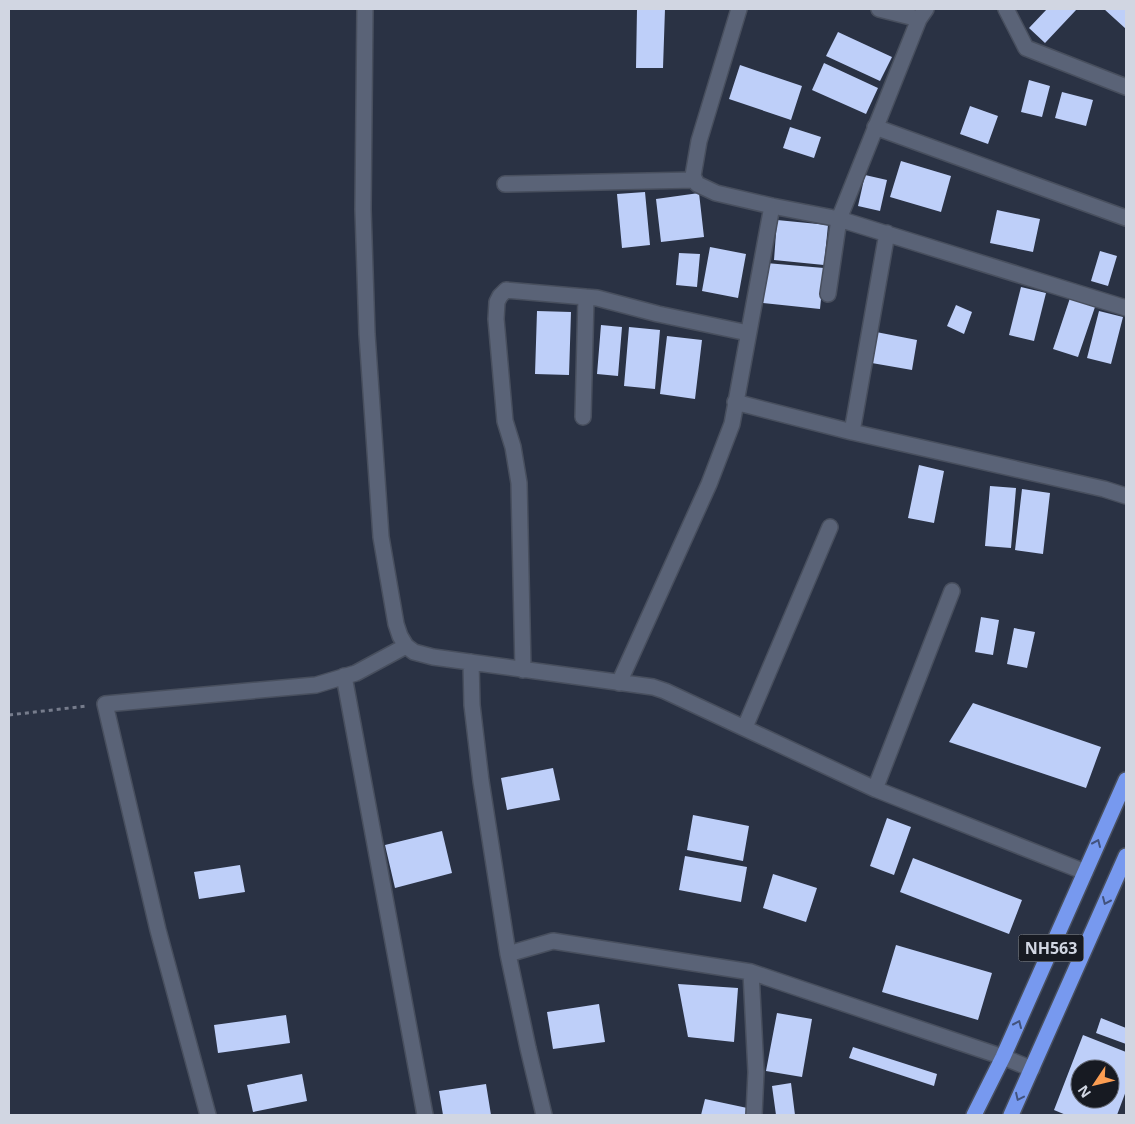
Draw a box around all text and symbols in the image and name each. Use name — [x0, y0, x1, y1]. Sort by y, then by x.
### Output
one-way arrow — [1091, 839, 1102, 848]
one-way arrow — [1102, 896, 1112, 905]
road number: NH563 — [1018, 934, 1084, 961]
one-way arrow — [1011, 1020, 1022, 1029]
north arrow — [1070, 1059, 1120, 1109]
text: N — [1073, 1082, 1095, 1102]
one-way arrow — [1015, 1092, 1025, 1101]

